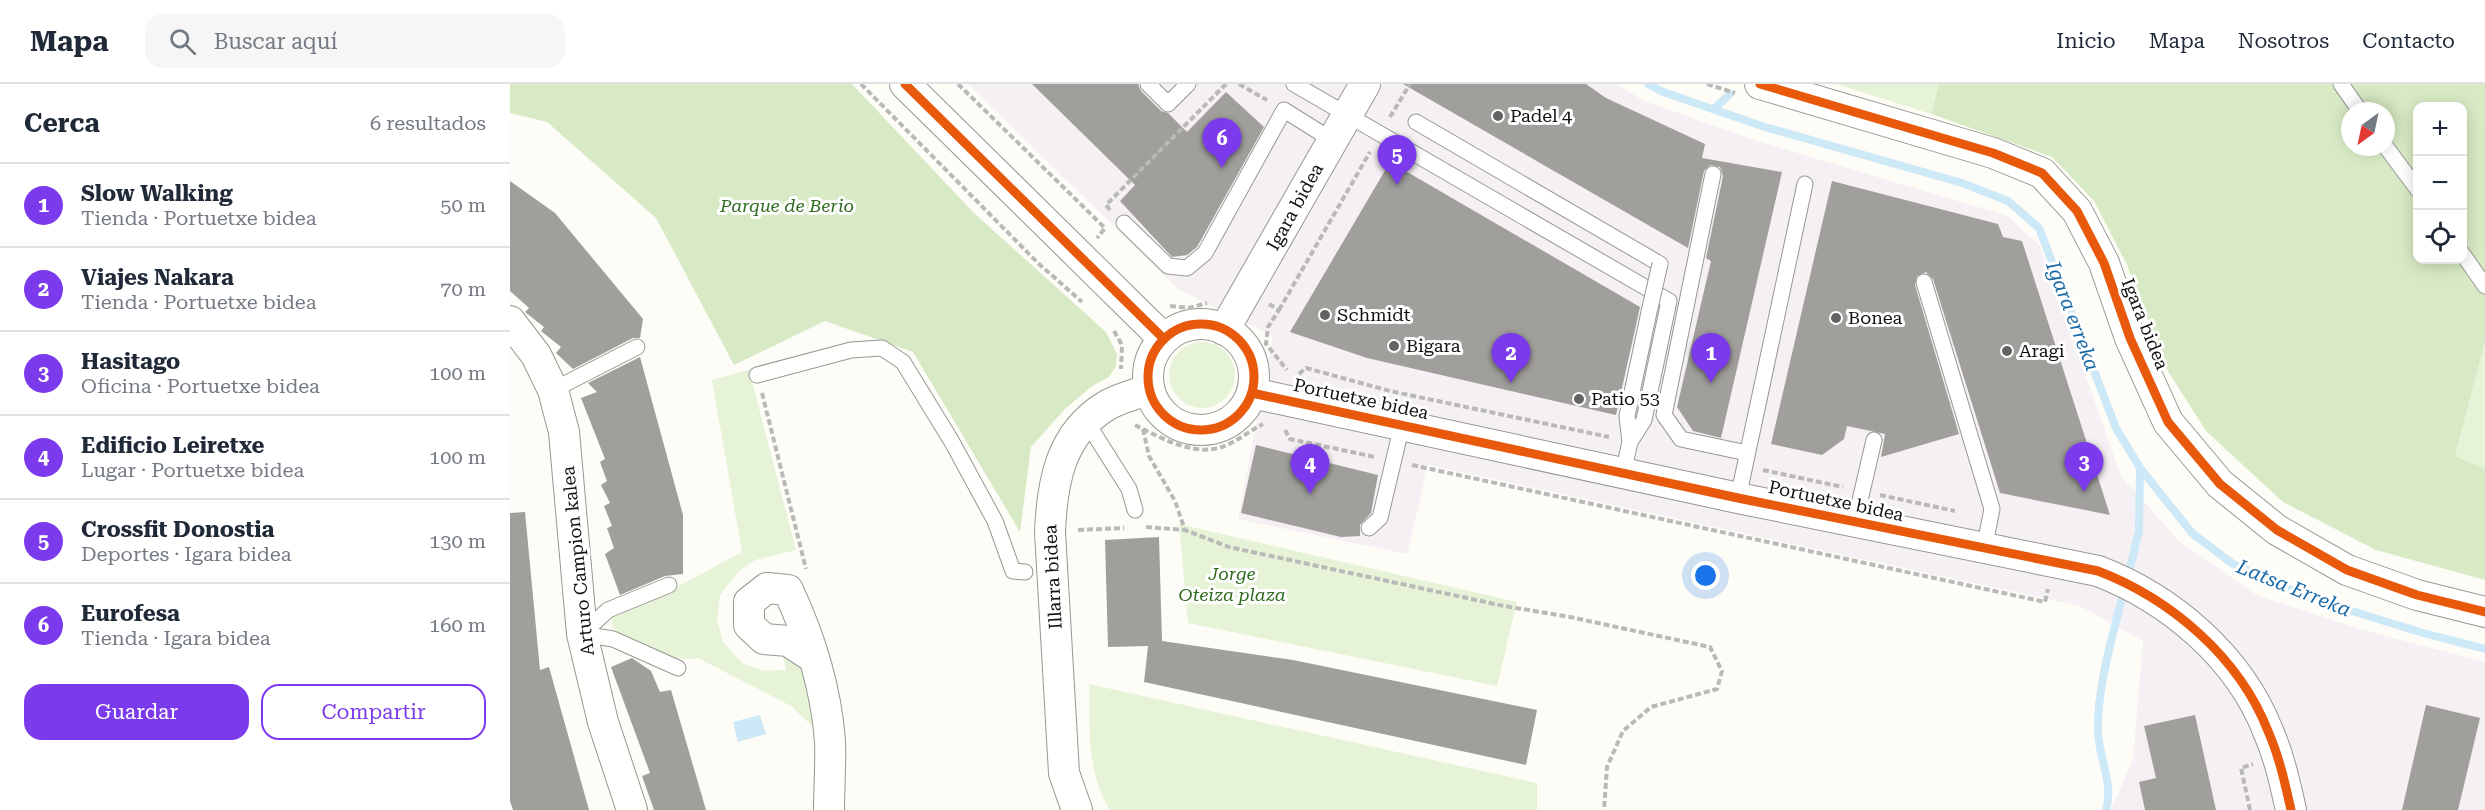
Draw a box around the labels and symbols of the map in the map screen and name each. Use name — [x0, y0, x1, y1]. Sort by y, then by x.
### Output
north arrow — [2341, 102, 2395, 156]
place label: Padel 4 — [1510, 105, 1572, 126]
marker: Padel 4 — [1491, 109, 1505, 123]
pin: 6 — [1202, 118, 1242, 168]
pin: 5 — [1378, 135, 1416, 185]
street label: Igara bidea — [1262, 159, 1327, 254]
park label: Parque de Berio — [719, 195, 854, 216]
water label: Igara erreka — [2041, 257, 2105, 374]
street label: Igara bidea — [2118, 275, 2173, 373]
place label: Schmidt — [1337, 304, 1411, 325]
place label: Bonea — [1848, 307, 1903, 328]
marker: Schmidt — [1318, 308, 1332, 322]
marker: Bonea — [1829, 311, 1843, 325]
pin: 2 — [1492, 334, 1530, 383]
pin: 1 — [1692, 334, 1730, 383]
place label: Bigara — [1406, 335, 1461, 356]
marker: Bigara — [1387, 339, 1401, 353]
place label: Aragi — [2019, 340, 2065, 361]
marker: Aragi — [2000, 344, 2014, 358]
street label: Portuetxe bidea — [1292, 374, 1431, 423]
place label: Patio 53 — [1591, 388, 1660, 409]
marker: Patio 53 — [1572, 392, 1586, 406]
pin: 3 — [2064, 442, 2104, 492]
pin: 4 — [1290, 444, 1330, 494]
street label: Arturo Campion kalea — [557, 465, 598, 657]
street label: Portuetxe bidea — [1767, 476, 1906, 525]
street label: Illarra bidea — [1039, 524, 1066, 630]
water label: Latsa Erreka — [2233, 554, 2355, 622]
your location — [1691, 561, 1720, 590]
park label: Jorge Oteiza plaza — [1178, 563, 1286, 605]

